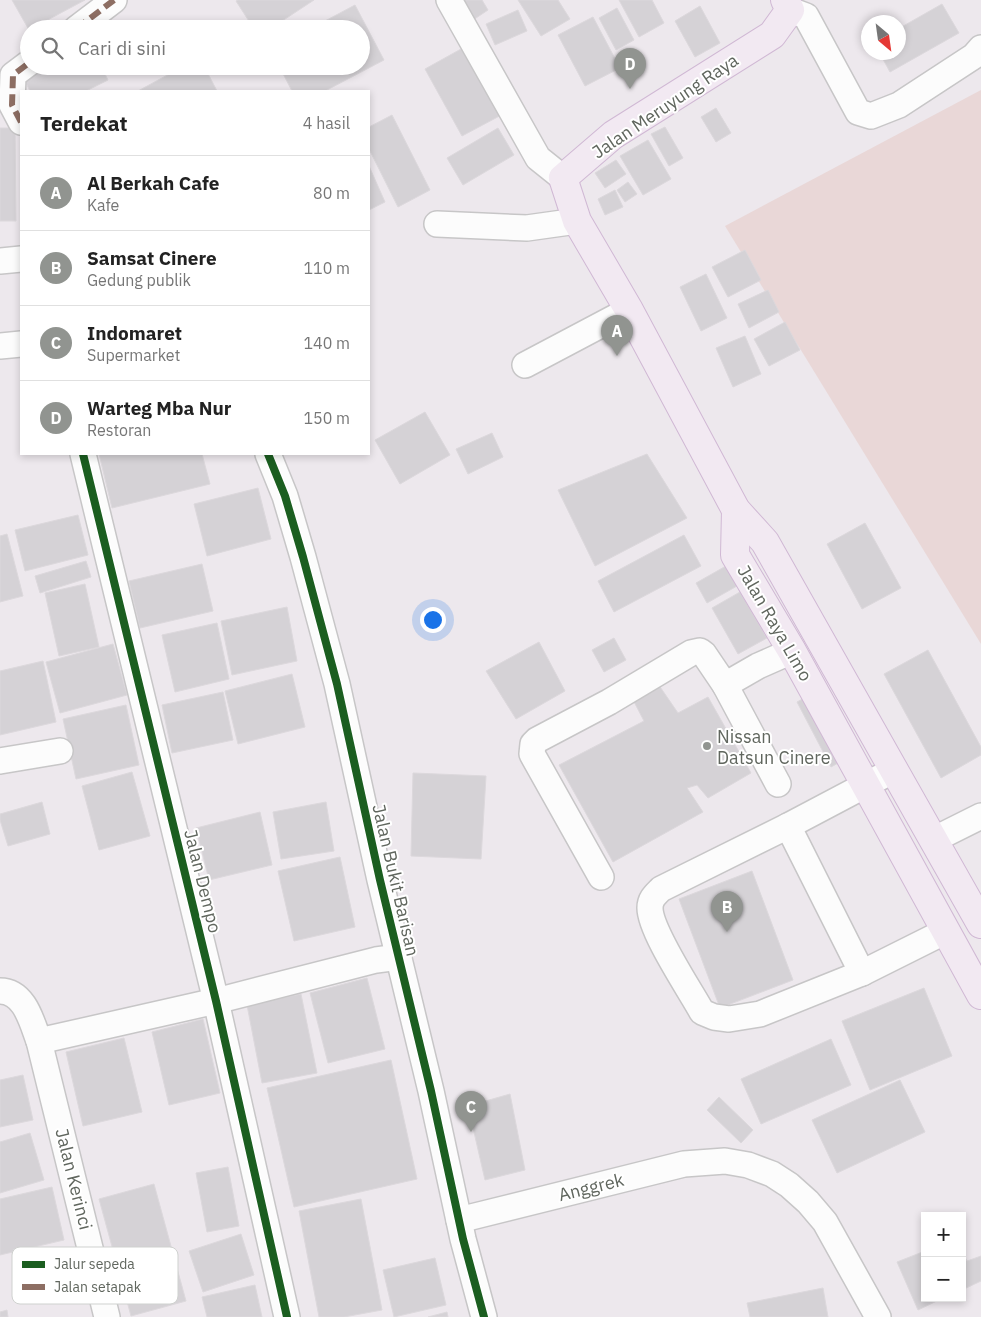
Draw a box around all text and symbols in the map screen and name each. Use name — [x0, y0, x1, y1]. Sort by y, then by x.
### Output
north arrow — [861, 15, 906, 60]
search box — [20, 20, 370, 75]
icon: search — [38, 34, 66, 62]
text: Cari di sini — [78, 36, 166, 60]
street label: Jalan Meruyung Raya — [587, 48, 743, 163]
pin: D — [614, 48, 646, 89]
text: Terdekat — [40, 109, 128, 137]
text: 4 hasil — [303, 113, 350, 133]
text: Al Berkah Cafe — [87, 171, 220, 195]
text: A — [51, 183, 61, 203]
text: 80 m — [313, 183, 350, 203]
text: Kafe — [87, 195, 119, 215]
text: Samsat Cinere — [87, 246, 217, 270]
text: B — [51, 258, 61, 278]
text: 110 m — [303, 258, 350, 278]
text: Gedung publik — [87, 270, 191, 290]
pin: A — [601, 315, 633, 356]
text: Indomaret — [87, 321, 182, 345]
text: C — [51, 333, 61, 353]
text: 140 m — [303, 333, 350, 353]
text: Supermarket — [87, 345, 180, 365]
text: Warteg Mba Nur — [87, 396, 232, 420]
text: D — [50, 408, 62, 428]
text: 150 m — [303, 408, 350, 428]
text: Restoran — [87, 420, 151, 440]
street label: Jalan Raya Limo — [732, 561, 818, 685]
your location — [420, 607, 446, 633]
place label: Nissan Datsun Cinere — [717, 725, 831, 769]
marker: Nissan Datsun Cinere — [701, 740, 713, 752]
street label: Jalan Bukit Barisan — [367, 802, 425, 958]
street label: Jalan Dempo — [179, 827, 227, 935]
pin: B — [711, 891, 743, 932]
pin: C — [455, 1091, 487, 1132]
street label: Jalan Kerinci — [50, 1126, 98, 1232]
street label: Anggrek — [556, 1168, 627, 1206]
map controls — [921, 1212, 966, 1302]
button: + — [921, 1212, 966, 1257]
legend — [12, 1247, 178, 1304]
text: Jalur sepeda — [54, 1255, 135, 1273]
button: − — [921, 1257, 966, 1302]
text: Jalan setapak — [54, 1278, 142, 1296]

